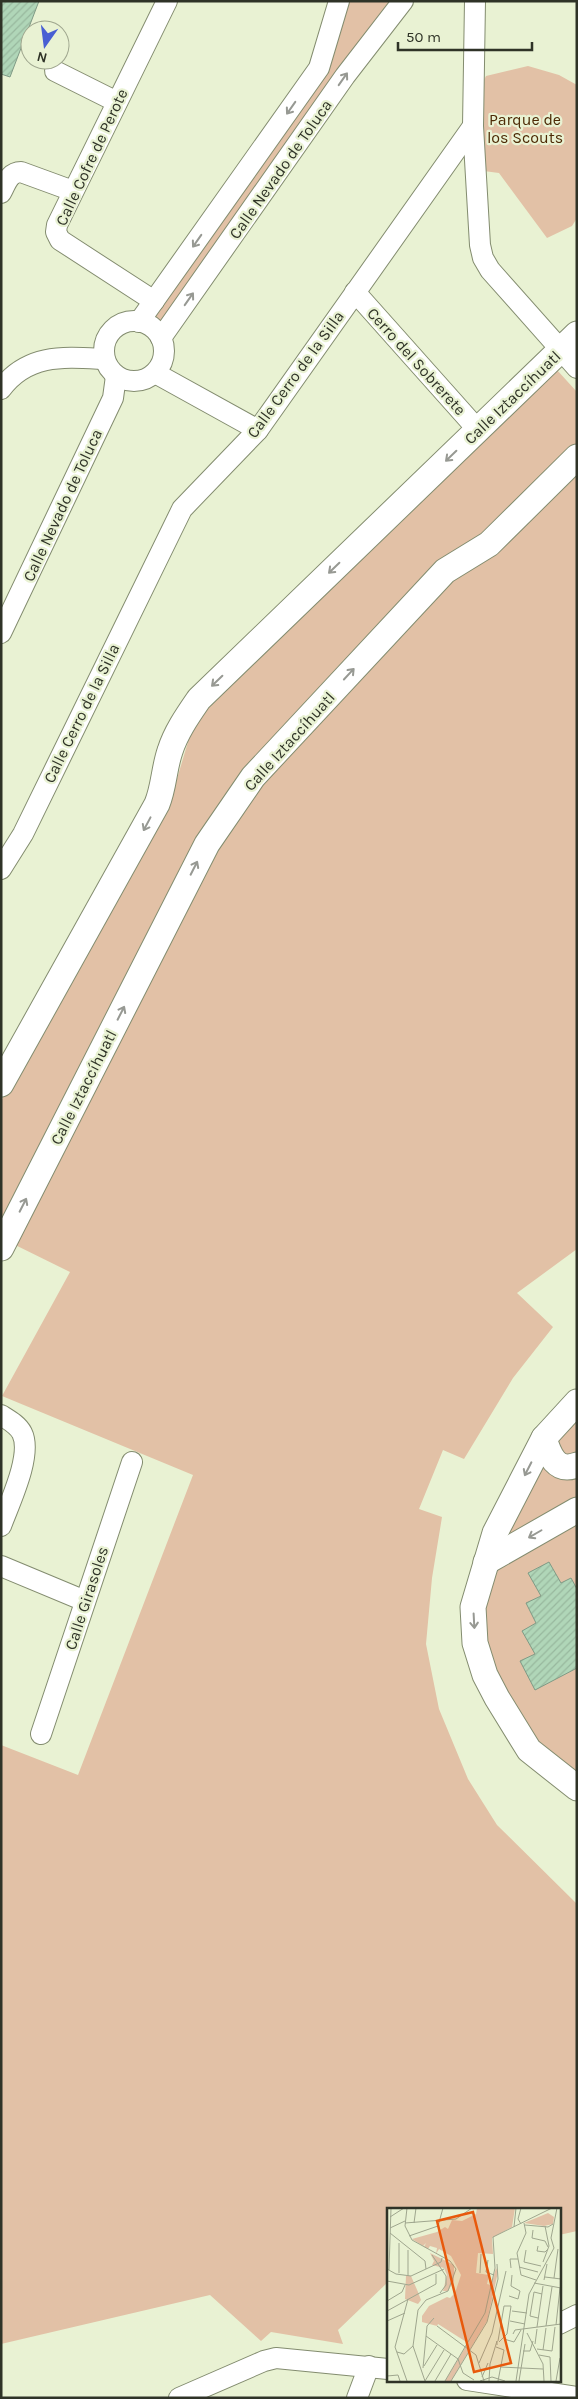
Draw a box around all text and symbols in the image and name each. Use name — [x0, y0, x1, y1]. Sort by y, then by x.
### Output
north arrow — [20, 20, 70, 70]
scale bar — [398, 20, 532, 52]
text: 50 m — [406, 28, 441, 46]
text: N — [35, 48, 49, 67]
one-way arrow — [337, 73, 348, 87]
street label: Calle Cofre de Perote — [51, 86, 131, 229]
street label: Calle Nevado de Toluca — [225, 96, 336, 243]
one-way arrow — [286, 101, 296, 115]
park label: Parque de los Scouts — [487, 110, 563, 147]
one-way arrow — [192, 234, 202, 248]
one-way arrow — [184, 292, 194, 306]
street label: Cerro del Sobrerete — [363, 304, 470, 419]
street label: Calle Cerro de la Silla — [243, 307, 348, 442]
street label: Calle Iztaccíhuatl — [460, 347, 564, 448]
street label: Calle Nevado de Toluca — [19, 426, 106, 584]
one-way arrow — [445, 450, 458, 462]
one-way arrow — [328, 562, 340, 574]
street label: Calle Cerro de la Silla — [39, 641, 123, 786]
one-way arrow — [343, 667, 355, 680]
one-way arrow — [211, 675, 223, 687]
street label: Calle Iztaccíhuatl — [240, 688, 339, 795]
one-way arrow — [142, 816, 151, 831]
one-way arrow — [189, 861, 199, 876]
one-way arrow — [117, 1006, 126, 1021]
street label: Calle Iztaccíhuatl — [46, 1027, 121, 1148]
one-way arrow — [19, 1198, 28, 1213]
one-way arrow — [523, 1462, 533, 1477]
one-way arrow — [528, 1530, 542, 1540]
street label: Calle Girasoles — [61, 1544, 112, 1652]
one-way arrow — [469, 1612, 478, 1628]
inset map — [387, 2208, 560, 2382]

